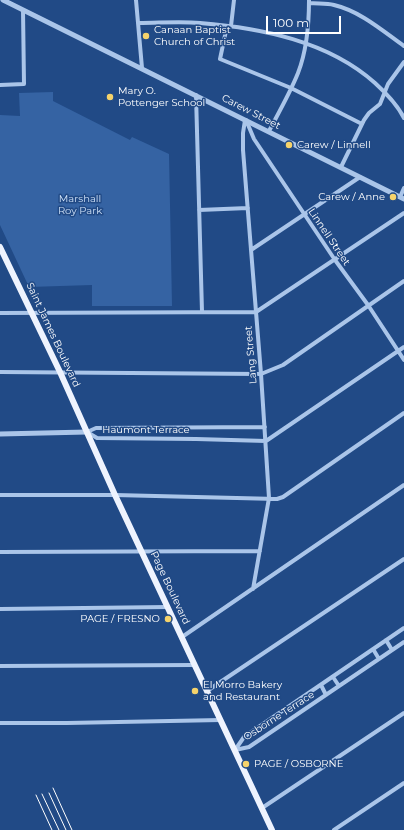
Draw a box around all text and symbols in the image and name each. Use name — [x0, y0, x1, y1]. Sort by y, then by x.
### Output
scale bar — [268, 8, 343, 34]
text: 100 m — [273, 15, 309, 30]
place label: Canaan Baptist Church of Christ — [154, 24, 235, 48]
marker: Canaan Baptist Church of Christ — [141, 31, 151, 41]
place label: Mary O. Pottenger School — [118, 85, 205, 108]
marker: Mary O. Pottenger School — [105, 92, 115, 102]
street label: Carew Street — [220, 92, 282, 132]
place label: Carew / Linnell — [297, 139, 371, 151]
marker: Carew / Linnell — [284, 140, 294, 150]
place label: Carew / Anne — [318, 191, 385, 203]
marker: Carew / Anne — [388, 192, 398, 202]
park label: Marshall Roy Park — [58, 193, 102, 216]
street label: Linnell Street — [305, 206, 353, 268]
street label: Saint James Boulevard — [23, 281, 83, 389]
street label: Lang Street — [242, 325, 260, 385]
street label: Haumont Terrace — [102, 424, 190, 436]
street label: Page Boulevard — [148, 549, 192, 627]
place label: PAGE / FRESNO — [80, 613, 160, 625]
marker: PAGE / FRESNO — [163, 614, 173, 624]
place label: El Morro Bakery and Restaurant — [203, 679, 282, 702]
marker: El Morro Bakery and Restaurant — [190, 686, 200, 696]
street label: Osborne Terrace — [241, 689, 317, 743]
place label: PAGE / OSBORNE — [254, 758, 343, 770]
marker: PAGE / OSBORNE — [241, 759, 251, 769]

